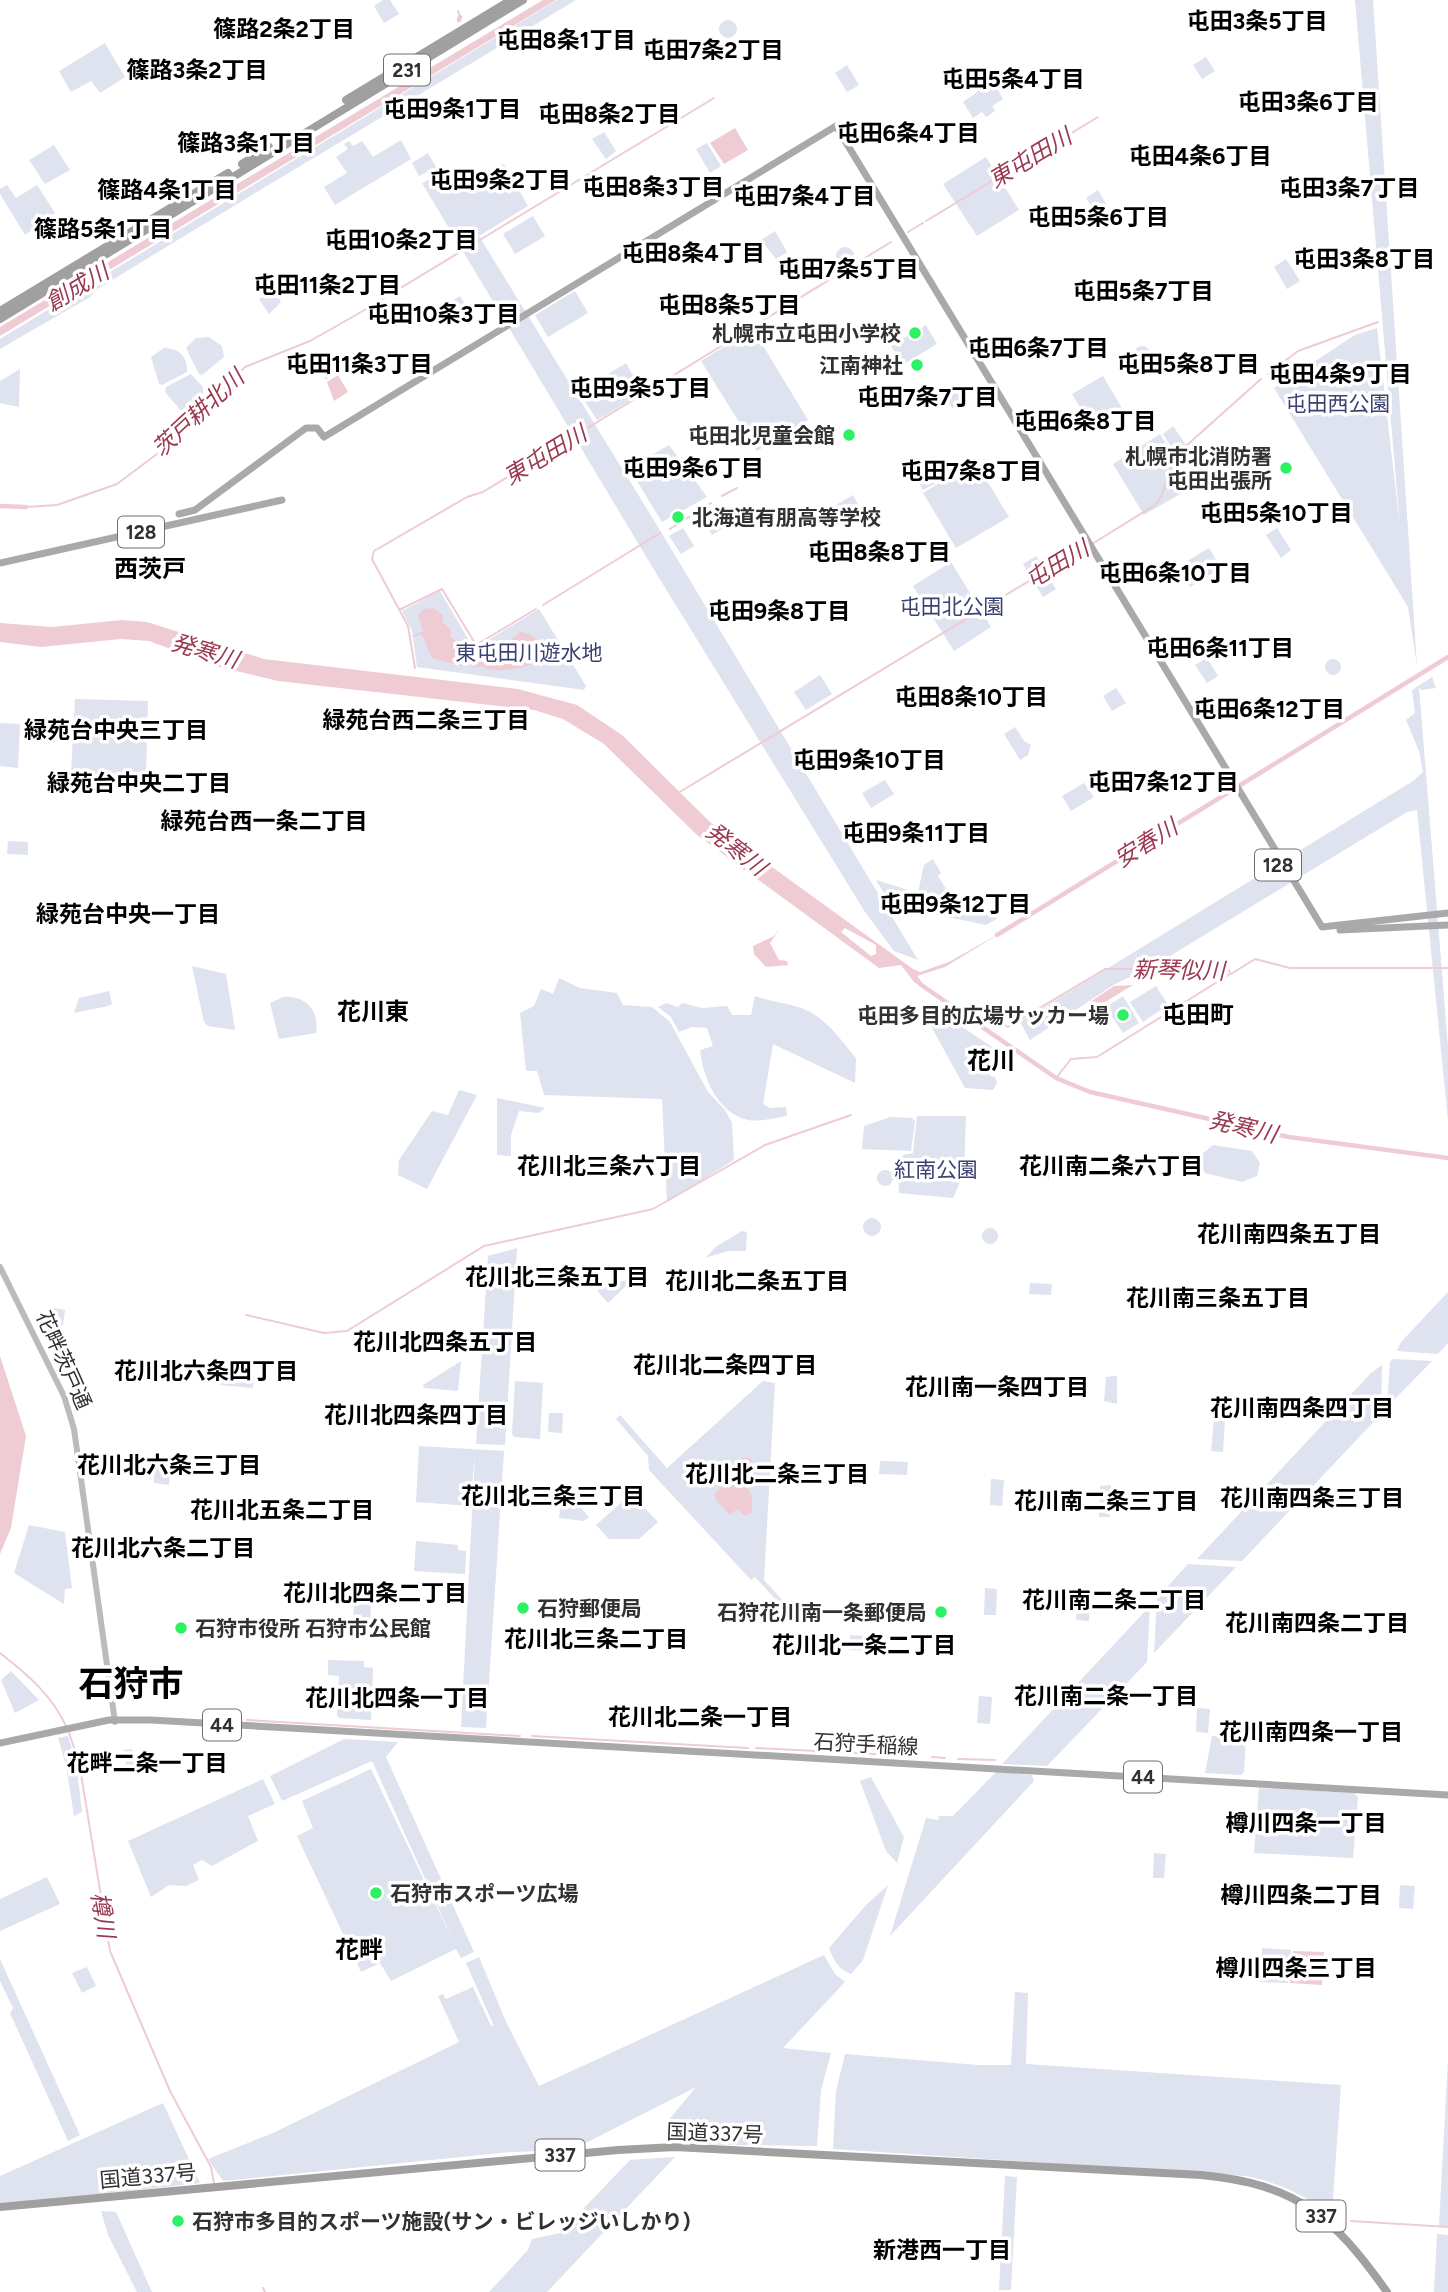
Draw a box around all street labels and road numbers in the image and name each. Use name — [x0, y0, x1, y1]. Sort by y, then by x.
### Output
road number: 231 — [384, 54, 430, 86]
road number: 128 — [118, 516, 164, 548]
road number: 128 — [1255, 850, 1301, 880]
street label: 花畔茨戸通 — [31, 1307, 97, 1413]
road number: 44 — [203, 1709, 241, 1740]
street label: 石狩手稲線 — [813, 1729, 919, 1759]
road number: 44 — [1124, 1762, 1162, 1792]
street label: 国道337号 — [666, 2119, 764, 2147]
road number: 337 — [536, 2140, 584, 2170]
street label: 国道337号 — [99, 2159, 197, 2193]
road number: 337 — [1296, 2200, 1346, 2232]

